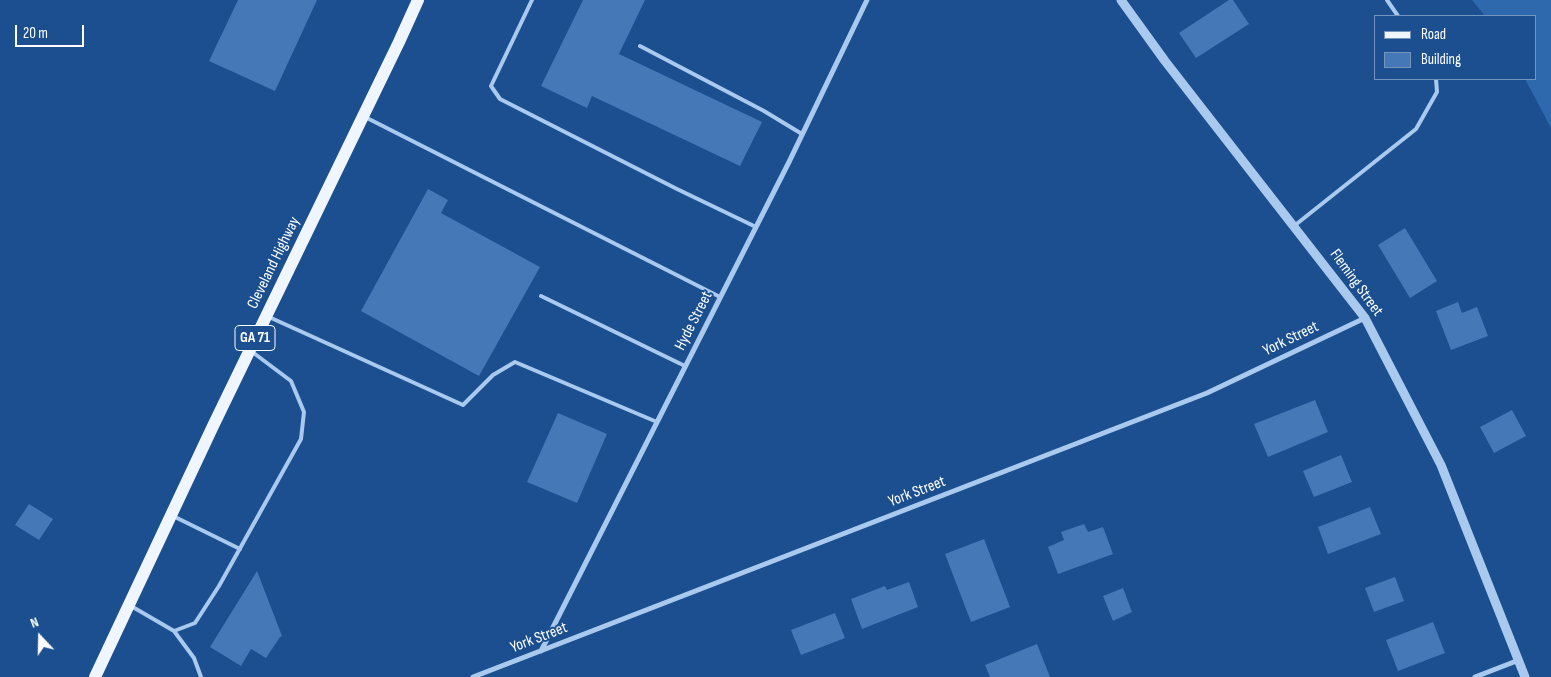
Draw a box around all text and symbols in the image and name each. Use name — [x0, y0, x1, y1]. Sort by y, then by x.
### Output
scale bar — [18, 15, 86, 47]
legend — [1374, 15, 1536, 80]
text: 20 m — [23, 24, 48, 43]
text: Road — [1421, 25, 1446, 44]
text: Building — [1421, 50, 1461, 69]
street label: Cleveland Highway — [243, 214, 305, 312]
street label: Fleming Street — [1325, 246, 1387, 320]
street label: Hyde Street — [671, 288, 717, 354]
street label: York Street — [1260, 317, 1322, 361]
road number: GA 71 — [235, 326, 275, 350]
street label: York Street — [886, 472, 948, 512]
north arrow — [15, 612, 65, 662]
text: N — [28, 613, 41, 632]
street label: York Street — [508, 618, 570, 658]

